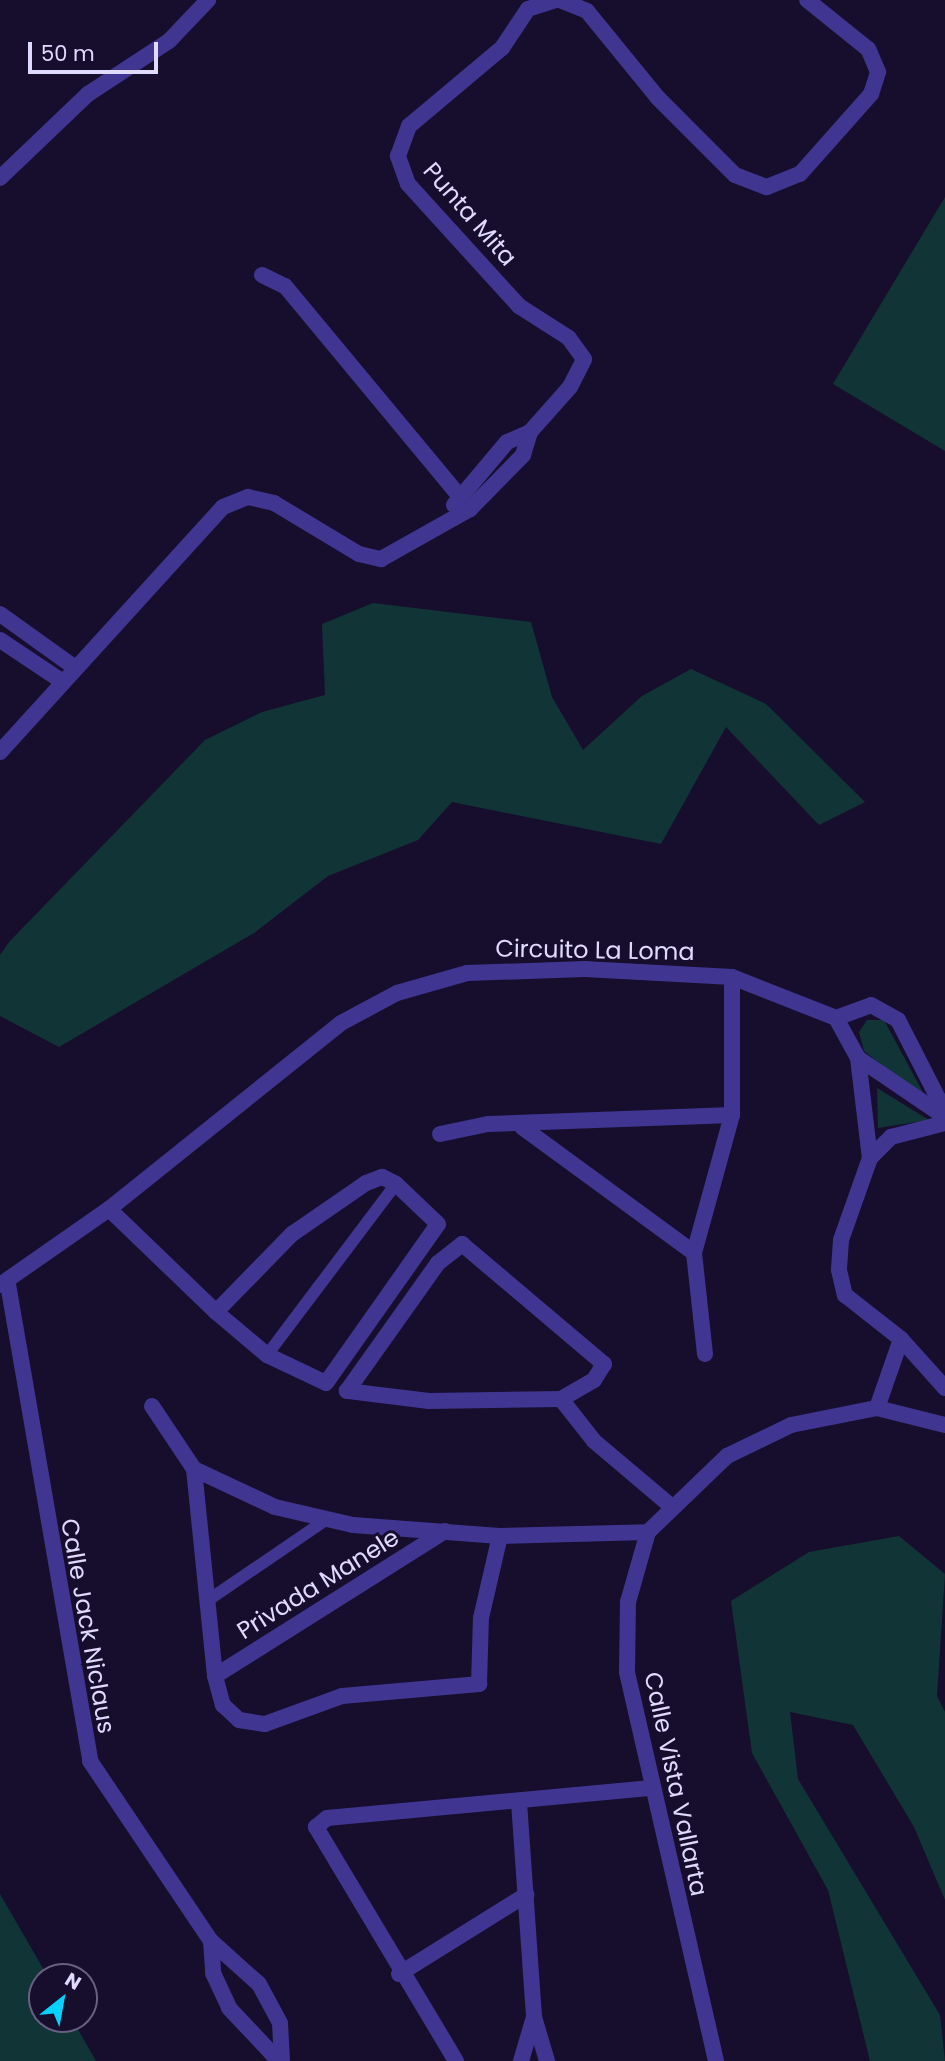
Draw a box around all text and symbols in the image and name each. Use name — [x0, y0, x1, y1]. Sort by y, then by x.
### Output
scale bar — [32, 28, 161, 72]
text: 50 m — [41, 39, 95, 68]
street label: Punta Mita — [417, 156, 523, 272]
street label: Circuito La Loma — [495, 934, 695, 966]
street label: Calle Jack Niclaus — [55, 1516, 121, 1736]
street label: Privada Manele — [232, 1523, 404, 1645]
street label: Calle Vista Vallarta — [638, 1669, 714, 1899]
north arrow — [28, 1963, 98, 2033]
text: N — [60, 1966, 86, 1997]

